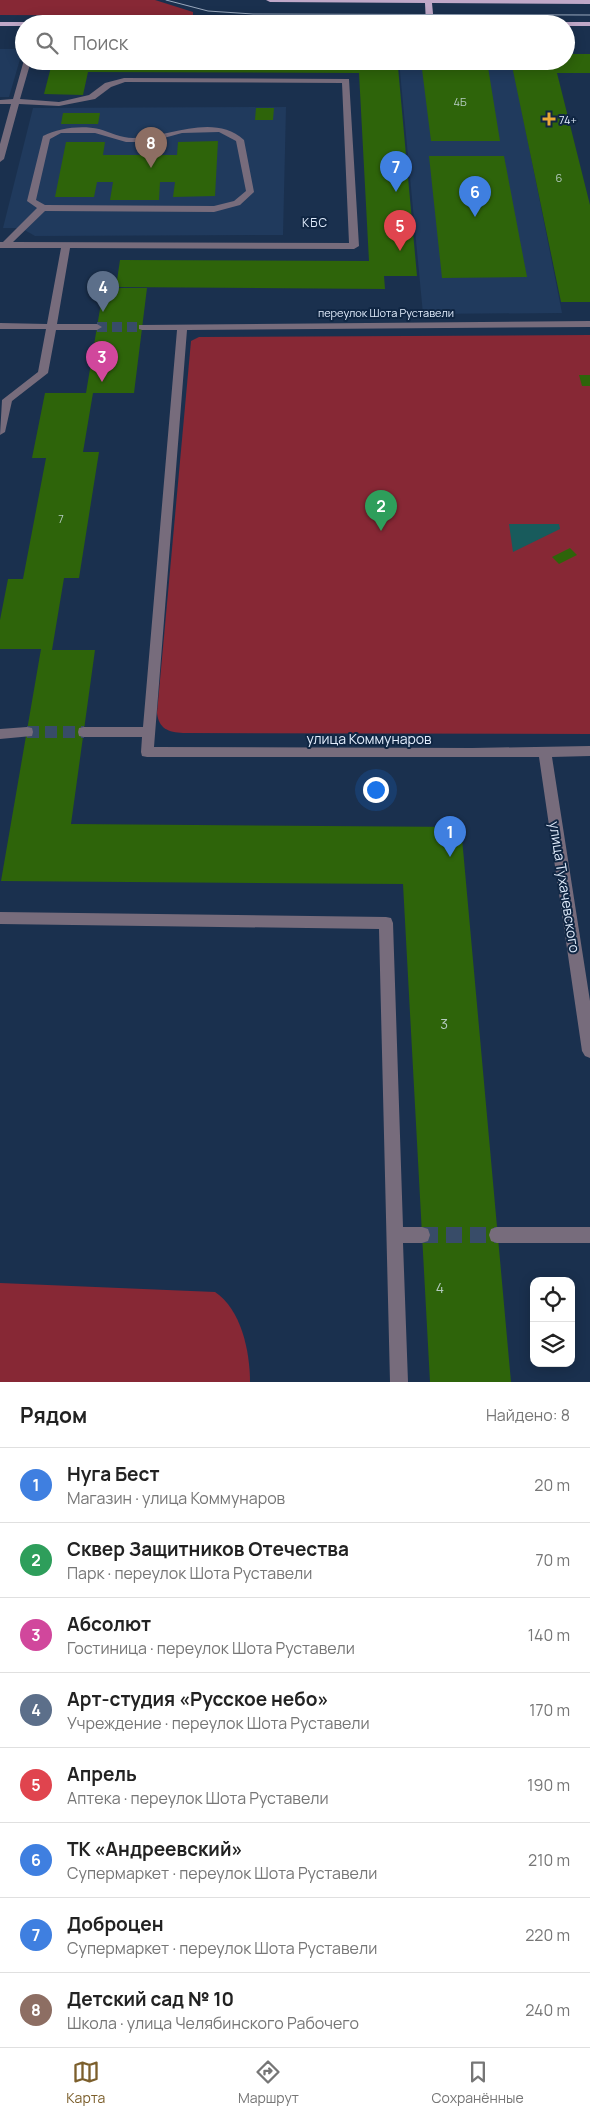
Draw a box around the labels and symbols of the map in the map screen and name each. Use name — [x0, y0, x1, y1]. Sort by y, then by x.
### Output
house number: 4Б — [453, 94, 467, 109]
place label: 74+ — [559, 112, 577, 127]
marker: 74+ — [543, 113, 555, 125]
pin: 8 — [135, 127, 167, 168]
pin: 7 — [380, 151, 412, 192]
house number: 6 — [556, 170, 563, 185]
pin: 6 — [459, 176, 491, 217]
pin: 5 — [384, 210, 416, 251]
district label: КБС — [302, 214, 328, 231]
pin: 4 — [87, 271, 119, 312]
street label: переулок Шота Руставели — [318, 305, 454, 320]
pin: 3 — [86, 341, 118, 382]
pin: 2 — [365, 490, 397, 531]
house number: 7 — [58, 511, 64, 526]
street label: улица Коммунаров — [306, 729, 432, 748]
your location — [363, 777, 389, 803]
pin: 1 — [434, 816, 466, 857]
street label: улица Тухачевского — [545, 820, 585, 954]
house number: 3 — [440, 1014, 448, 1033]
house number: 4 — [436, 1278, 444, 1297]

